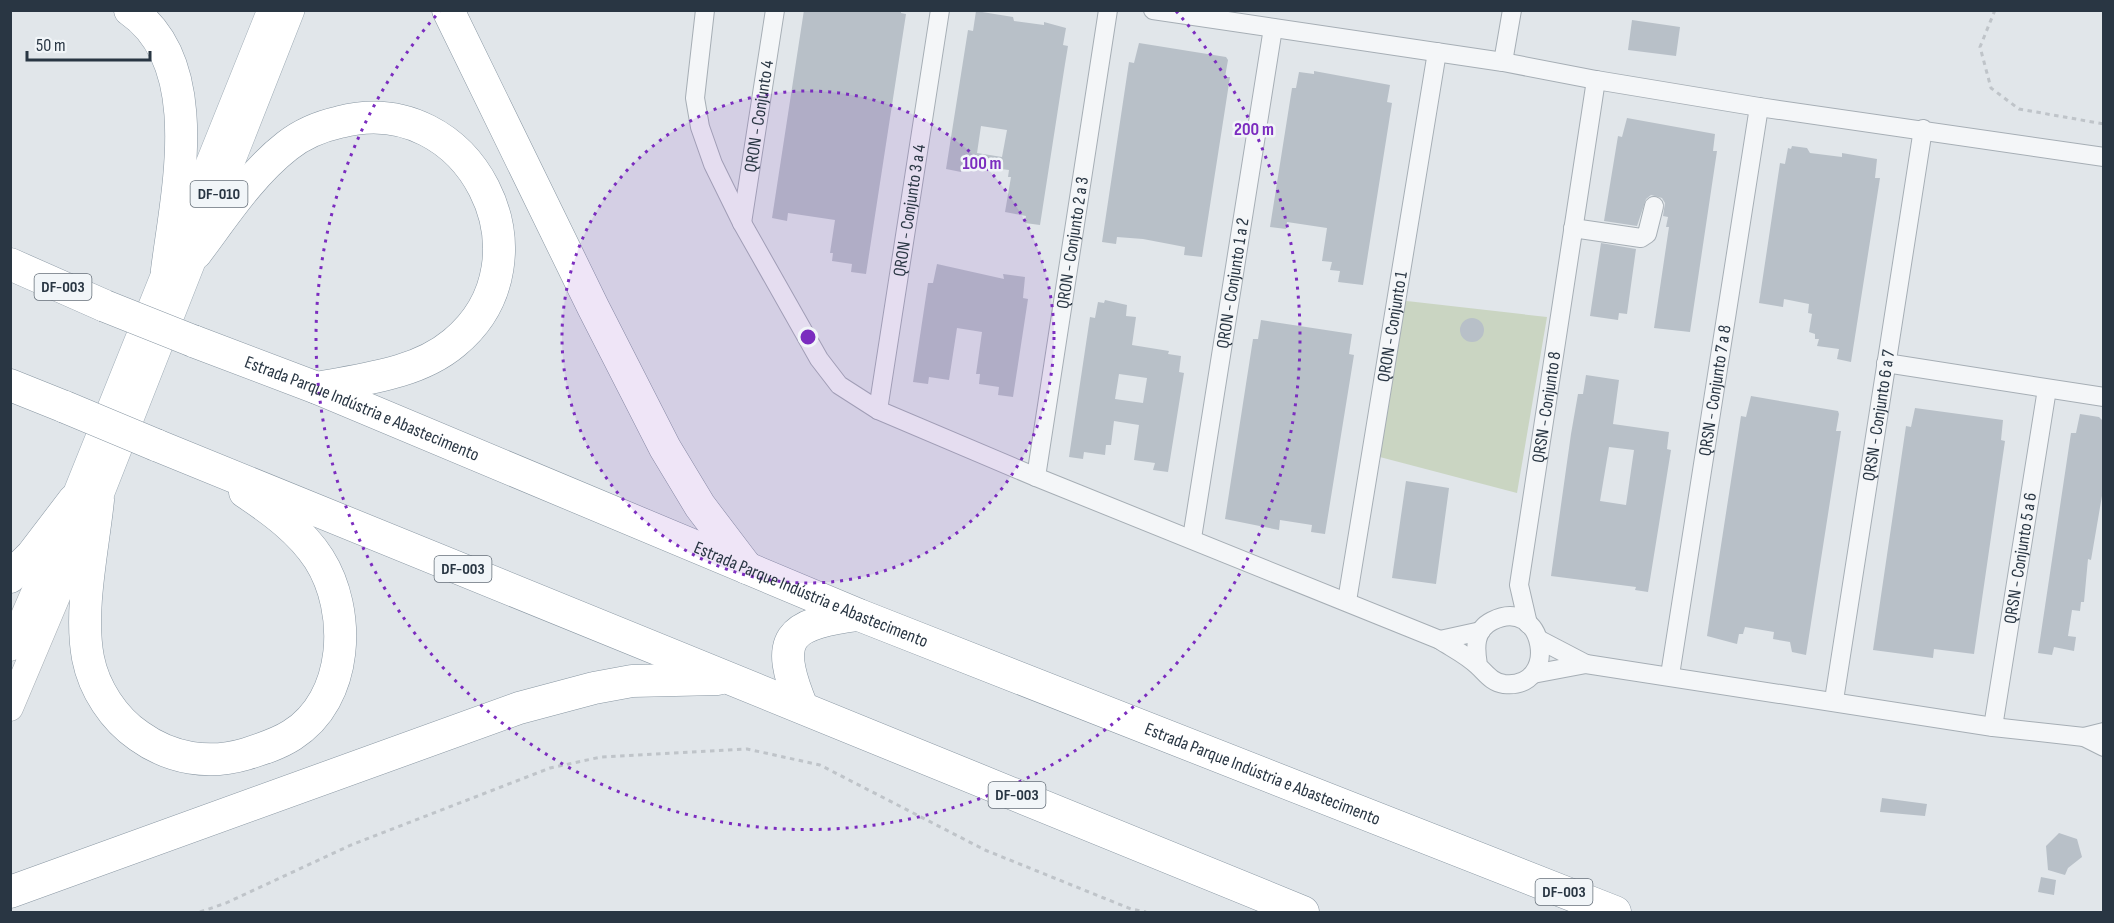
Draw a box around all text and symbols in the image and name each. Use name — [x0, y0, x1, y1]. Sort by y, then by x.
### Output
scale bar — [27, 24, 150, 62]
text: 50 m — [36, 35, 66, 56]
street label: QRON - Conjunto 4 — [739, 58, 778, 174]
text: 200 m — [1234, 119, 1274, 140]
street label: QRON - Conjunto 3 a 4 — [888, 142, 930, 278]
text: 100 m — [963, 153, 1002, 174]
street label: QRON - Conjunto 2 a 3 — [1052, 175, 1093, 310]
road number: DF-010 — [190, 181, 248, 207]
street label: QRON - Conjunto 1 a 2 — [1212, 216, 1253, 350]
street label: QRON - Conjunto 1 — [1373, 269, 1412, 384]
road number: DF-003 — [34, 274, 92, 300]
street label: QRSN - Conjunto 7 a 8 — [1694, 323, 1735, 457]
centre of rings — [798, 327, 818, 347]
street label: QRSN - Conjunto 6 a 7 — [1858, 348, 1899, 482]
street label: QRSN - Conjunto 8 — [1527, 350, 1565, 464]
street label: Estrada Parque Indústria e Abastecimento — [242, 351, 482, 465]
street label: QRSN - Conjunto 5 a 6 — [1999, 491, 2041, 625]
street label: Estrada Parque Indústria e Abastecimento — [691, 537, 931, 652]
road number: DF-003 — [434, 556, 492, 582]
street label: Estrada Parque Indústria e Abastecimento — [1142, 718, 1383, 829]
road number: DF-003 — [988, 782, 1046, 808]
road number: DF-003 — [1536, 879, 1592, 905]

